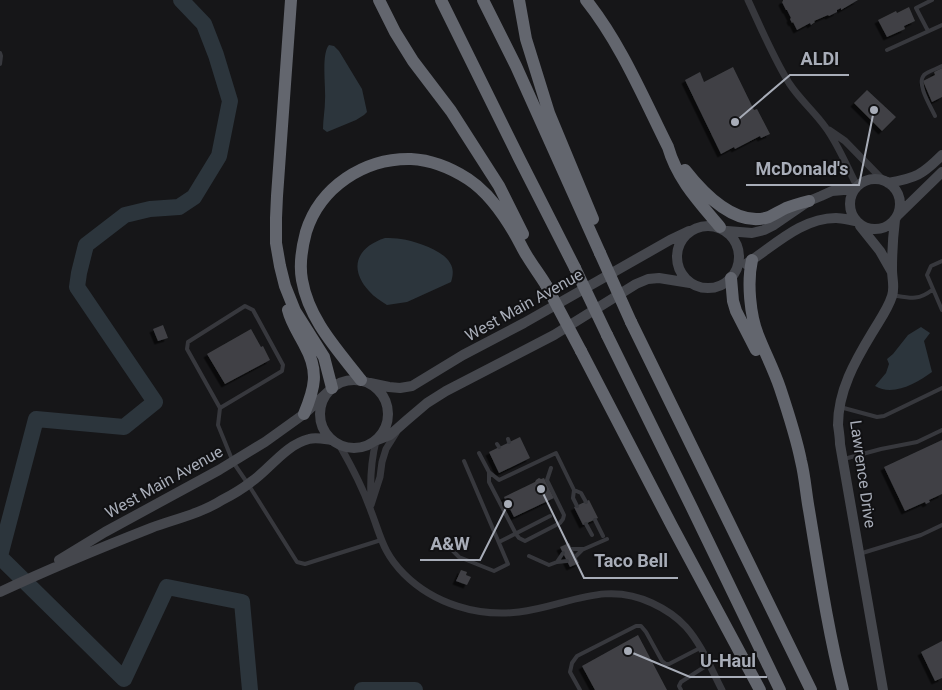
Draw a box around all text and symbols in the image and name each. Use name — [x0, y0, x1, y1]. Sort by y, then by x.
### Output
callout: ALDI — [790, 42, 849, 75]
text: ALDI — [801, 48, 839, 69]
callout: McDonald's — [746, 152, 859, 185]
text: McDonald's — [756, 158, 849, 179]
street label: West Main Avenue — [462, 265, 586, 345]
street label: Lawrence Drive — [846, 419, 880, 529]
street label: West Main Avenue — [102, 442, 226, 522]
callout: A&W — [420, 527, 480, 560]
text: A&W — [430, 533, 470, 554]
callout: Taco Bell — [584, 545, 678, 578]
text: Taco Bell — [594, 550, 668, 571]
callout: U-Haul — [690, 644, 767, 677]
text: U-Haul — [700, 650, 756, 671]

